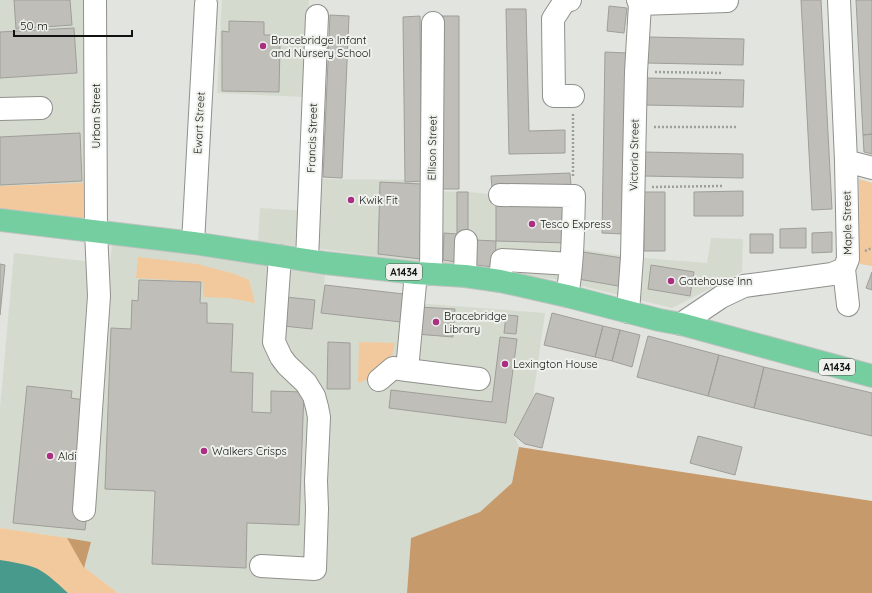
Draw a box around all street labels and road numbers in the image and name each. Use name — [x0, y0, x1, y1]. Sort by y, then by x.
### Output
street label: Urban Street — [89, 83, 103, 148]
street label: Ewart Street — [190, 91, 208, 154]
street label: Francis Street — [304, 103, 320, 173]
street label: Ellison Street — [424, 115, 440, 181]
street label: Victoria Street — [626, 119, 642, 191]
street label: Maple Street — [839, 191, 855, 255]
road number: A1434 — [386, 264, 422, 280]
road number: A1434 — [819, 359, 855, 375]

